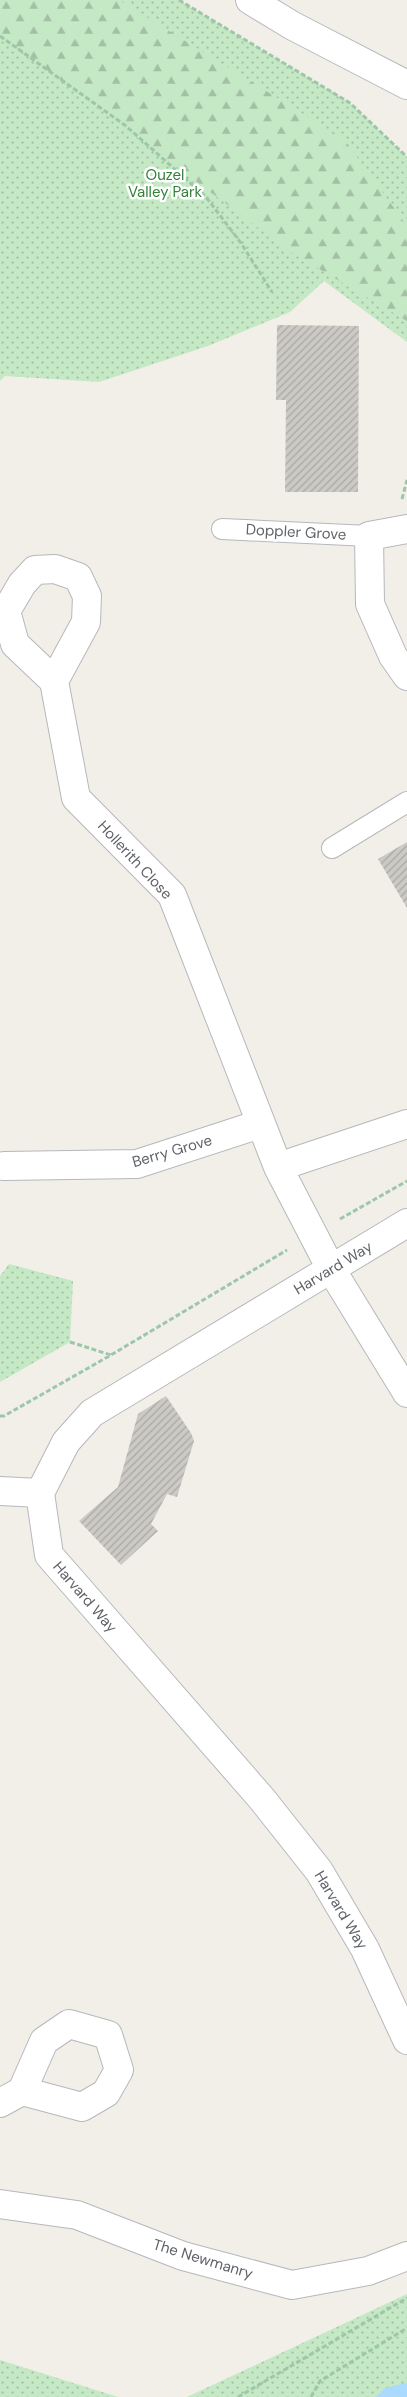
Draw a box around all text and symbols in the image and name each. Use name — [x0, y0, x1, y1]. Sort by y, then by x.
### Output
park label: Ouzel Valley Park — [128, 165, 203, 202]
street label: Doppler Grove — [245, 519, 347, 545]
street label: Hollerith Close — [93, 816, 177, 904]
street label: Berry Grove — [130, 1130, 214, 1172]
street label: Harvard Way — [290, 1236, 377, 1299]
street label: Harvard Way — [48, 1557, 122, 1637]
street label: Harvard Way — [310, 1867, 373, 1954]
street label: The Newmanry — [151, 2234, 256, 2284]

